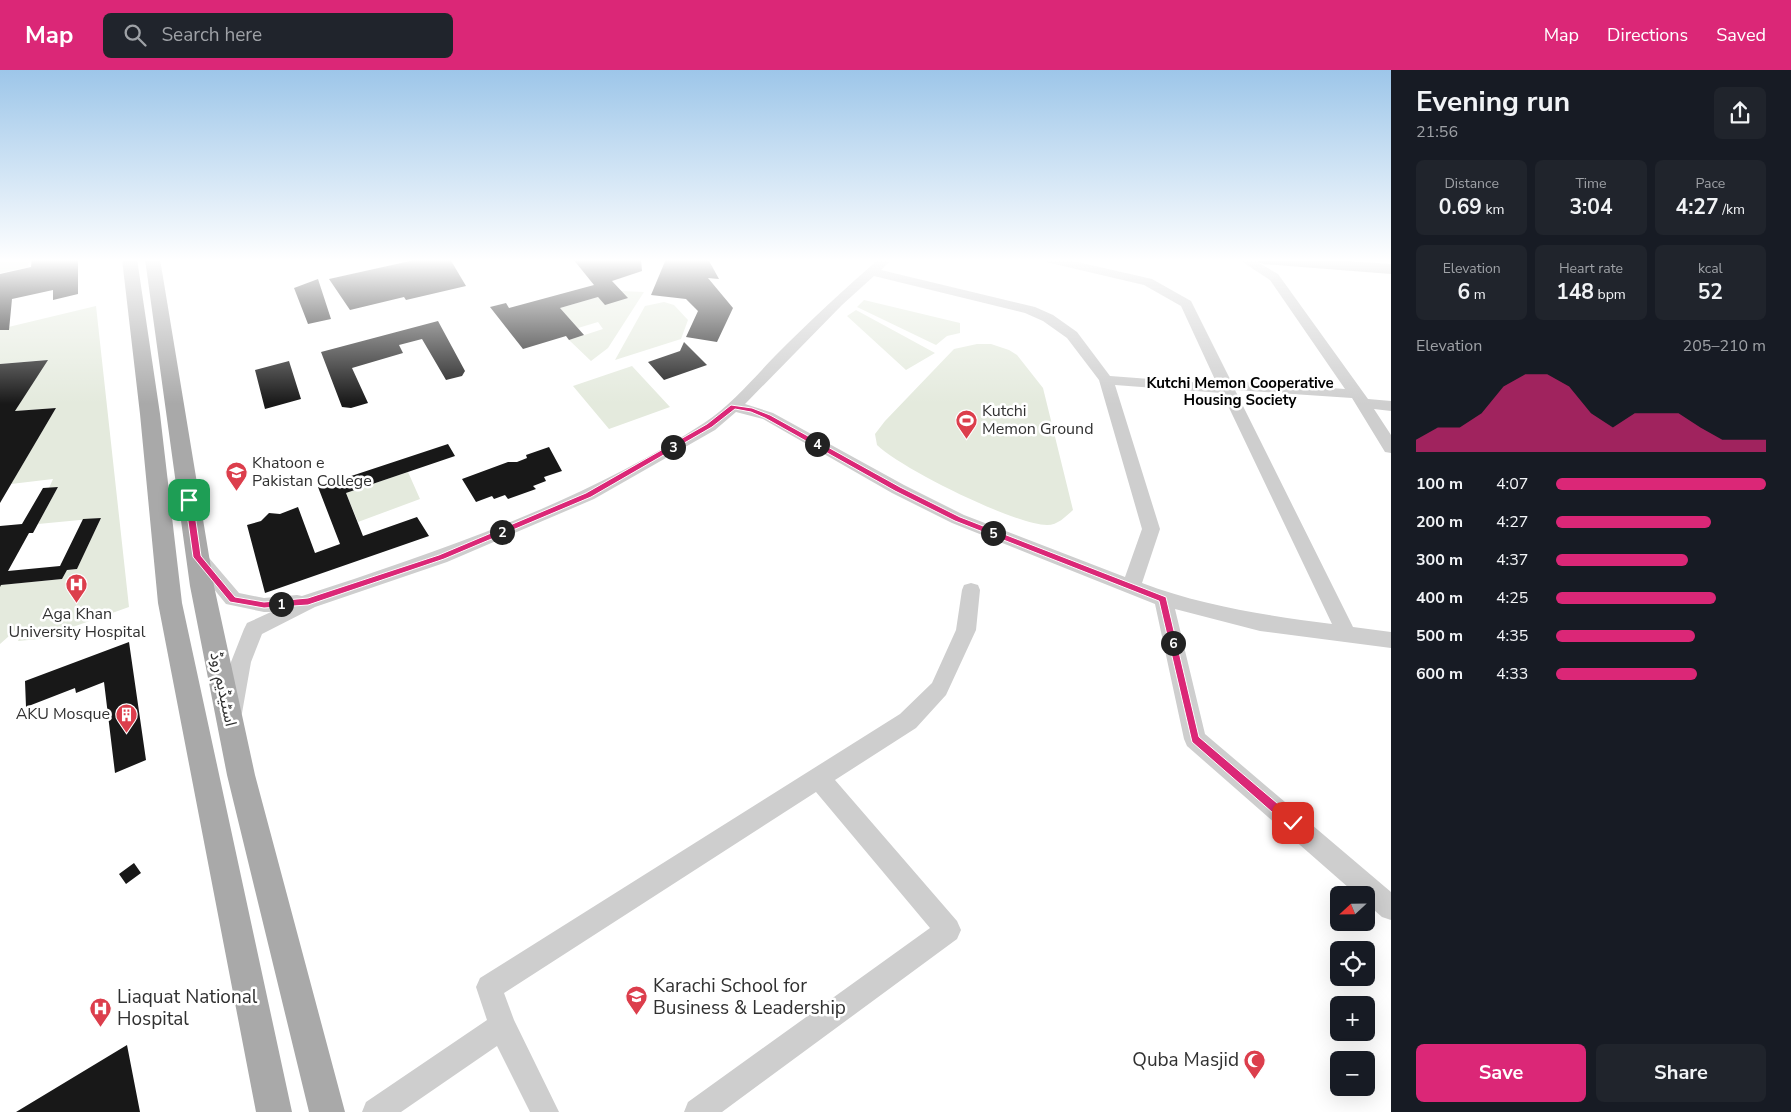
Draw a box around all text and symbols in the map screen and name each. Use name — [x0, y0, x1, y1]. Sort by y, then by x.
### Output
search box — [103, 13, 453, 58]
text: Map — [25, 19, 73, 51]
icon: search — [121, 21, 149, 49]
text: Search here — [161, 22, 262, 48]
text: Map — [1544, 23, 1579, 47]
text: Directions — [1607, 23, 1688, 47]
text: Saved — [1716, 23, 1766, 47]
text: Evening run — [1416, 83, 1570, 121]
button: share — [1714, 87, 1766, 139]
text: 21:56 — [1416, 121, 1458, 143]
text: Distance — [1444, 174, 1499, 193]
text: Time — [1575, 174, 1607, 193]
text: Pace — [1695, 174, 1725, 193]
text: 0.69 — [1439, 193, 1482, 221]
text: 3:04 — [1569, 193, 1613, 221]
text: 4:27 — [1676, 193, 1719, 221]
text: km — [1482, 200, 1504, 219]
text: /km — [1719, 200, 1745, 219]
text: Elevation — [1443, 259, 1501, 278]
text: Heart rate — [1559, 259, 1623, 278]
text: kcal — [1698, 259, 1723, 278]
text: 6 — [1458, 278, 1470, 306]
text: 148 — [1556, 278, 1594, 306]
text: 52 — [1698, 278, 1723, 306]
text: m — [1470, 285, 1486, 304]
text: bpm — [1594, 285, 1626, 304]
text: Elevation — [1416, 335, 1482, 357]
text: 205–210 m — [1683, 335, 1766, 357]
district label: Kutchi Memon Cooperative Housing Society — [1146, 373, 1334, 410]
place label: Kutchi Memon Ground — [982, 400, 1094, 440]
sports icon: Kutchi Memon Ground — [954, 408, 978, 439]
pin: 4 — [804, 432, 830, 456]
pin: 3 — [660, 434, 686, 460]
text: 4 — [813, 435, 822, 454]
text: 3 — [669, 438, 678, 457]
place label: Khatoon e Pakistan College — [252, 452, 372, 492]
school or university icon: Khatoon e Pakistan College — [224, 460, 248, 491]
text: 100 m — [1416, 473, 1463, 495]
text: 4:07 — [1496, 473, 1528, 495]
pin — [168, 479, 210, 521]
icon: arrive — [175, 486, 203, 514]
text: 200 m — [1416, 511, 1463, 533]
text: 4:27 — [1496, 511, 1528, 533]
pin: 2 — [490, 520, 514, 544]
pin: 5 — [980, 520, 1006, 546]
text: 2 — [498, 523, 507, 542]
text: 5 — [989, 524, 998, 543]
text: 300 m — [1416, 549, 1463, 571]
text: 4:37 — [1496, 549, 1528, 571]
hospital icon: Aga Khan University Hospital — [65, 573, 89, 604]
text: 400 m — [1416, 587, 1463, 609]
text: 4:25 — [1496, 587, 1528, 609]
pin: 1 — [268, 592, 294, 616]
text: 1 — [277, 595, 286, 614]
place label: Aga Khan University Hospital — [9, 603, 146, 643]
text: 500 m — [1416, 625, 1463, 647]
text: 4:35 — [1496, 625, 1528, 647]
pin: 6 — [1160, 630, 1186, 656]
text: 6 — [1169, 634, 1178, 653]
street label: اسٹیڈیم روڈ — [203, 650, 242, 728]
text: 600 m — [1416, 663, 1463, 685]
text: 4:33 — [1496, 663, 1528, 685]
building icon: AKU Mosque — [114, 702, 138, 733]
place label: AKU Mosque — [16, 703, 110, 725]
pin — [1272, 802, 1314, 844]
icon: check — [1279, 809, 1307, 837]
north arrow — [1330, 886, 1375, 931]
map controls — [1330, 886, 1375, 1096]
button: locate — [1330, 941, 1375, 986]
place label: Karachi School for Business & Leadership — [653, 973, 846, 1021]
place label: Liaquat National Hospital — [117, 984, 258, 1032]
school or university icon: Karachi School for Business & Leadership — [625, 985, 649, 1016]
hospital icon: Liaquat National Hospital — [89, 996, 113, 1027]
button: + — [1330, 996, 1375, 1041]
button: Save — [1416, 1044, 1586, 1102]
button: Share — [1596, 1044, 1766, 1102]
place label: Quba Masjid — [1132, 1047, 1239, 1073]
mosque icon: Quba Masjid — [1243, 1048, 1267, 1079]
button: − — [1330, 1051, 1375, 1096]

